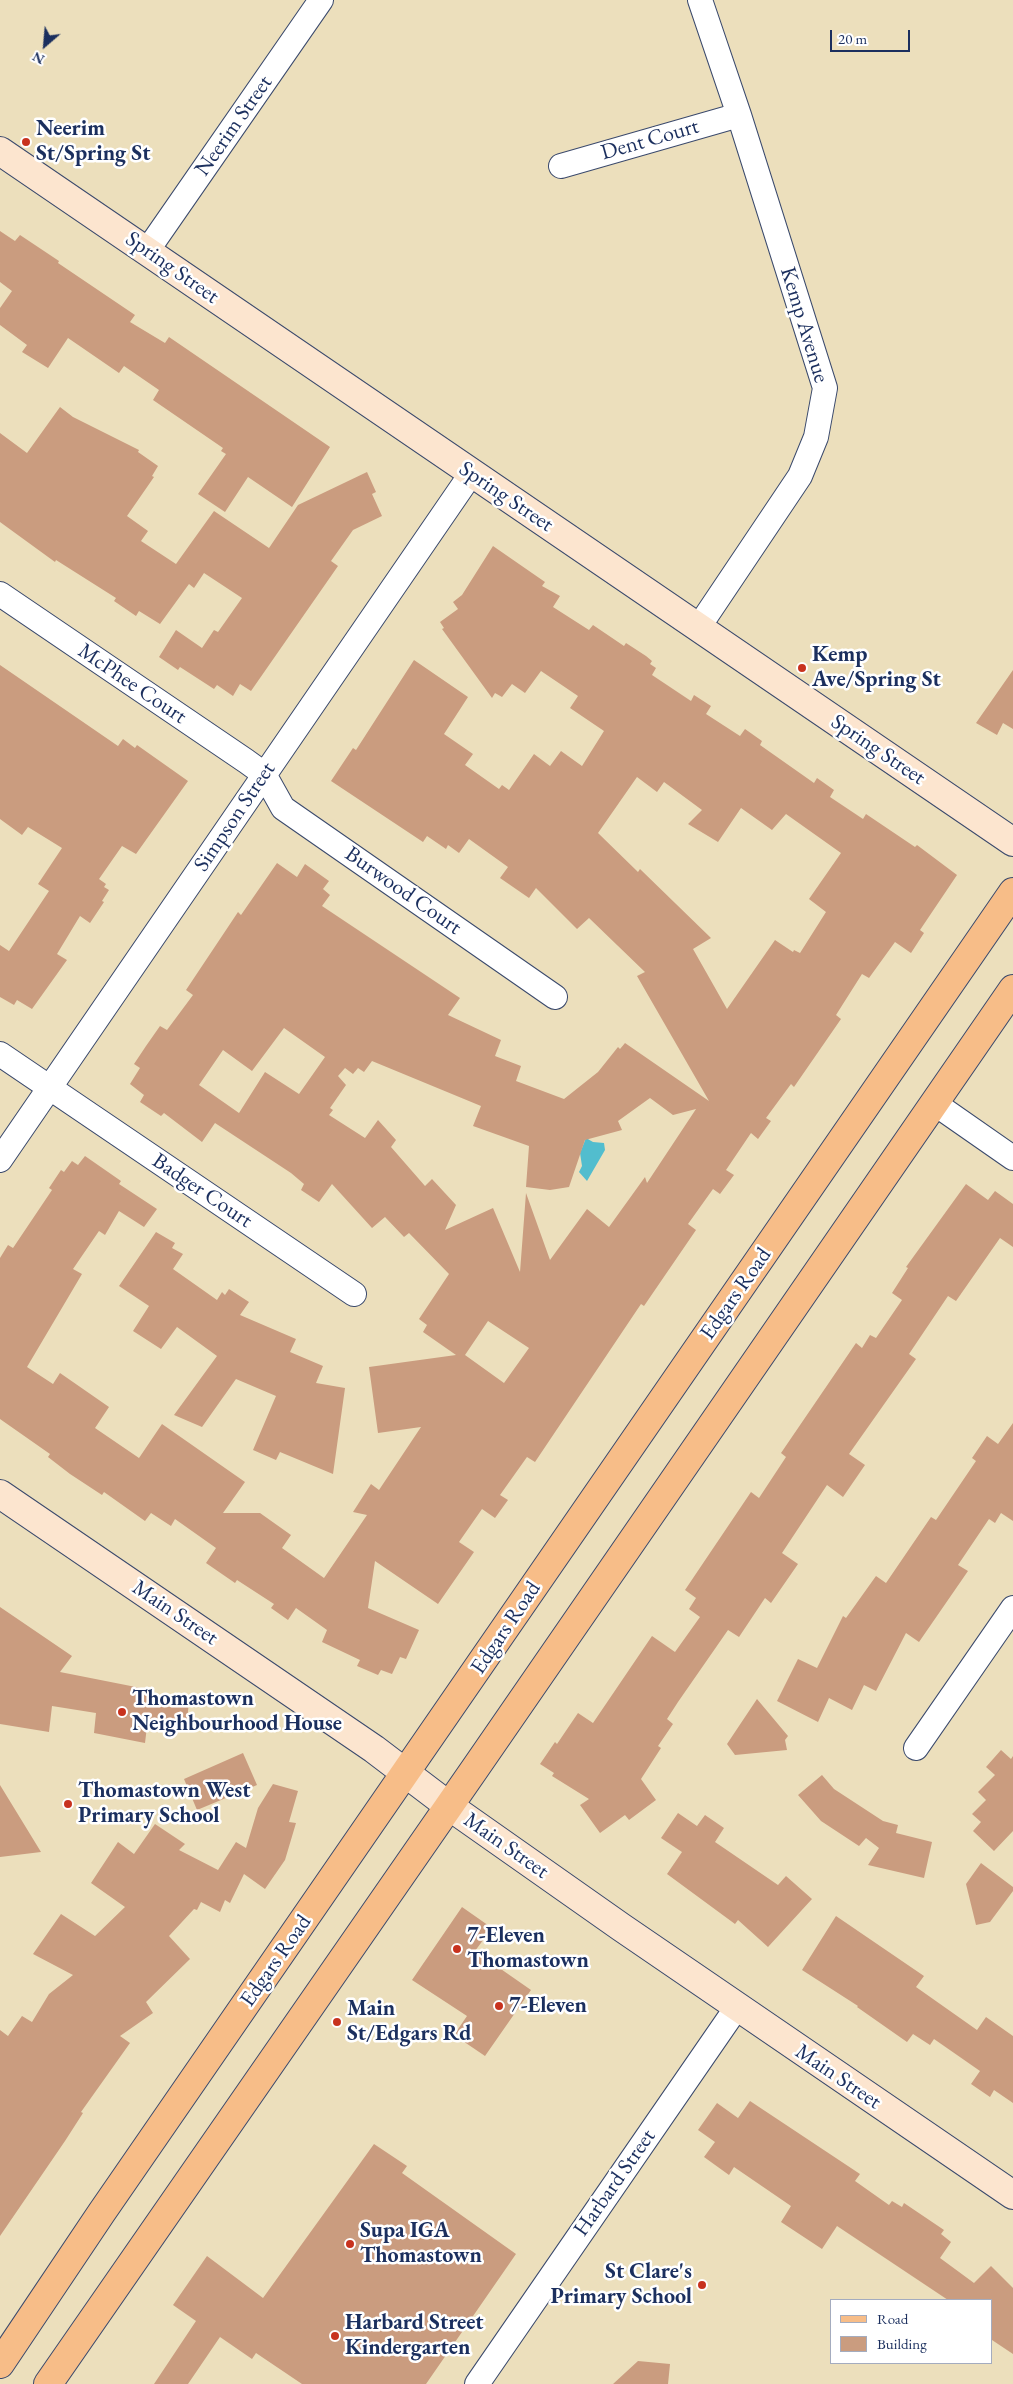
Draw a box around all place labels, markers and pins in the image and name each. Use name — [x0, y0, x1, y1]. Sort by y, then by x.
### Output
place label: Neerim St/Spring St — [36, 116, 150, 168]
marker: Neerim St/Spring St — [20, 136, 32, 148]
place label: Kemp Ave/Spring St — [812, 642, 941, 694]
marker: Kemp Ave/Spring St — [796, 662, 808, 674]
place label: Thomastown Neighbourhood House — [132, 1686, 342, 1738]
marker: Thomastown Neighbourhood House — [116, 1706, 128, 1718]
place label: Thomastown West Primary School — [78, 1778, 250, 1830]
marker: Thomastown West Primary School — [62, 1798, 74, 1810]
place label: 7-Eleven Thomastown — [467, 1923, 589, 1974]
marker: 7-Eleven Thomastown — [451, 1943, 463, 1955]
place label: 7-Eleven — [509, 1993, 587, 2019]
place label: Main St/Edgars Rd — [347, 1996, 472, 2048]
marker: 7-Eleven — [493, 2000, 505, 2012]
marker: Main St/Edgars Rd — [331, 2016, 343, 2028]
place label: Supa IGA Thomastown — [360, 2218, 482, 2270]
marker: Supa IGA Thomastown — [344, 2238, 356, 2250]
place label: St Clare's Primary School — [550, 2259, 692, 2310]
marker: St Clare's Primary School — [696, 2279, 708, 2291]
place label: Harbard Street Kindergarten — [345, 2310, 484, 2362]
marker: Harbard Street Kindergarten — [329, 2330, 341, 2342]

